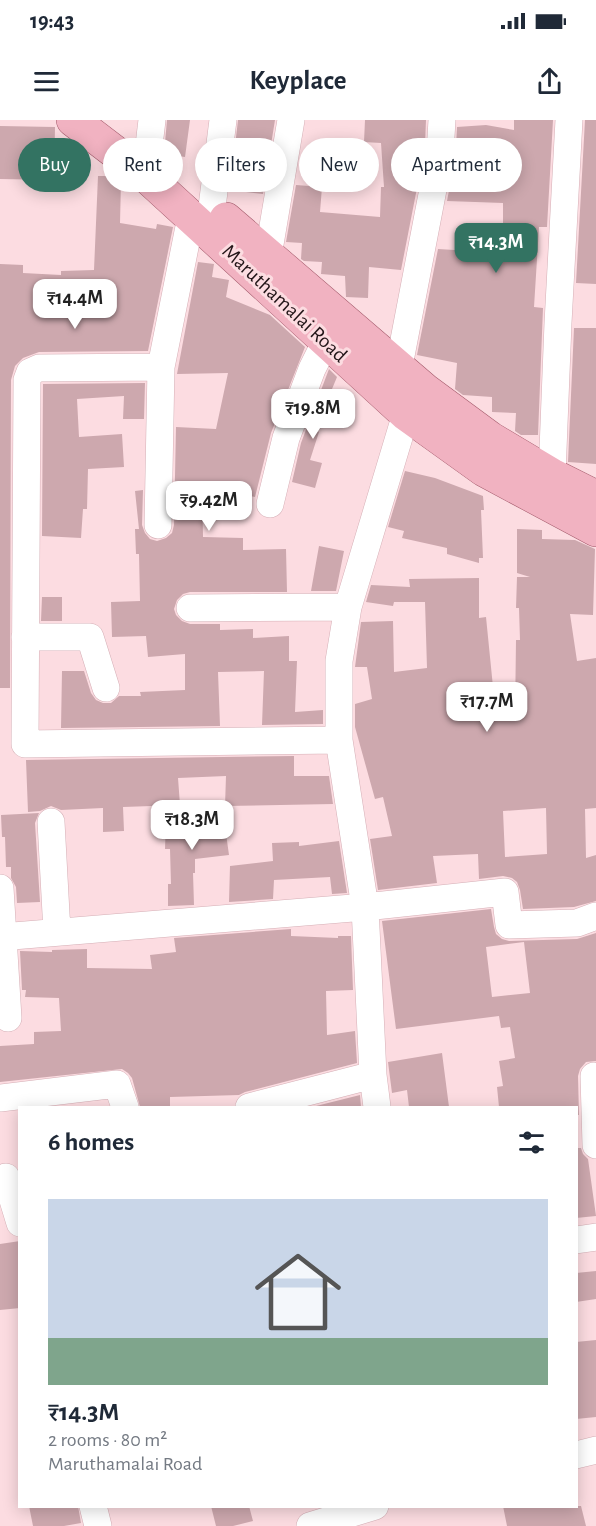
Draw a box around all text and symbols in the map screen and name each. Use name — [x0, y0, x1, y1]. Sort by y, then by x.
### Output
text: 19:43 — [30, 10, 74, 32]
icon: menu — [30, 65, 63, 98]
icon: share — [533, 65, 566, 98]
text: Keyplace — [249, 67, 347, 94]
chip: Buy — [18, 138, 91, 192]
chip: Rent — [103, 138, 183, 192]
chip: Filters — [195, 138, 287, 192]
chip: New — [299, 138, 379, 192]
chip: Apartment — [391, 138, 522, 192]
pin: ₹14.3M — [447, 223, 545, 274]
text: ₹14.3M — [469, 232, 523, 252]
street label: Maruthamalai Road — [218, 240, 351, 366]
pin: ₹14.4M — [26, 279, 124, 330]
text: ₹14.4M — [47, 288, 103, 308]
pin: ₹19.8M — [264, 389, 362, 440]
text: ₹19.8M — [285, 398, 341, 418]
pin: ₹9.42M — [160, 481, 258, 532]
text: ₹9.42M — [180, 490, 238, 510]
pin: ₹17.7M — [438, 682, 536, 733]
text: ₹17.7M — [460, 691, 514, 711]
pin: ₹18.3M — [143, 800, 241, 851]
text: ₹18.3M — [165, 809, 219, 829]
icon: filters — [515, 1126, 548, 1159]
text: 6 homes — [48, 1129, 134, 1155]
icon: home — [244, 1238, 352, 1346]
text: ₹14.3M — [48, 1399, 119, 1425]
text: 2 rooms · 80 m² — [48, 1430, 167, 1450]
text: Maruthamalai Road — [48, 1454, 202, 1474]

